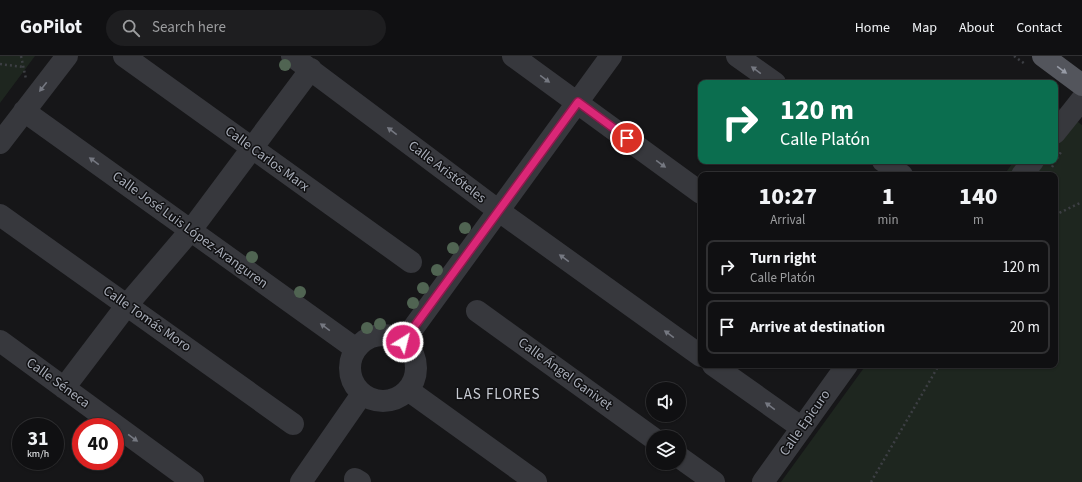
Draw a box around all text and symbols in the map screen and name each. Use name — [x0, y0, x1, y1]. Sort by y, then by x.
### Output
search box — [106, 10, 386, 46]
text: GoPilot — [20, 14, 82, 41]
icon: search — [120, 17, 142, 39]
text: Search here — [152, 17, 226, 38]
text: Home — [855, 18, 890, 38]
text: Map — [912, 18, 937, 38]
text: About — [959, 18, 994, 38]
text: Contact — [1016, 18, 1062, 38]
one-way arrow — [751, 66, 761, 74]
one-way arrow — [1057, 66, 1068, 75]
one-way arrow — [540, 75, 550, 83]
one-way arrow — [39, 81, 47, 92]
text: 120 m — [780, 90, 854, 130]
icon: right — [714, 96, 766, 148]
pin — [610, 121, 644, 155]
street label: Calle Carlos Marx — [221, 122, 314, 197]
one-way arrow — [386, 126, 397, 135]
icon: arrive — [616, 127, 638, 149]
text: Calle Platón — [780, 127, 870, 152]
street label: Calle Aristóteles — [404, 136, 490, 208]
one-way arrow — [89, 157, 99, 165]
one-way arrow — [656, 159, 667, 168]
street label: Calle José Luis López-Aranguren — [108, 167, 272, 293]
text: 10:27 — [758, 179, 817, 214]
text: 1 — [882, 179, 895, 214]
text: 140 — [959, 179, 998, 214]
text: Arrival — [770, 211, 805, 229]
text: min — [878, 211, 899, 229]
text: m — [973, 211, 984, 229]
text: Turn right — [750, 248, 816, 269]
one-way arrow — [558, 254, 569, 262]
icon: right — [716, 256, 738, 278]
text: 120 m — [1002, 257, 1040, 278]
text: Calle Platón — [750, 269, 815, 287]
street label: Calle Tomás Moro — [99, 281, 195, 357]
icon: arrive — [716, 316, 738, 338]
text: Arrive at destination — [750, 317, 885, 338]
text: 20 m — [1010, 317, 1040, 338]
position arrow — [382, 321, 424, 363]
one-way arrow — [319, 322, 330, 331]
one-way arrow — [664, 330, 675, 338]
street label: Calle Ángel Ganivet — [514, 333, 616, 415]
street label: Calle Séneca — [22, 353, 94, 413]
map controls — [646, 382, 686, 470]
button: sound — [646, 382, 686, 422]
district label: LAS FLORES — [455, 384, 541, 405]
street label: Calle Epicuro — [775, 386, 835, 460]
one-way arrow — [765, 402, 775, 410]
speed limit sign: 40 — [72, 418, 124, 470]
text: 31 — [27, 425, 49, 453]
button: layers — [646, 430, 686, 470]
one-way arrow — [128, 434, 139, 443]
text: km/h — [27, 447, 49, 461]

